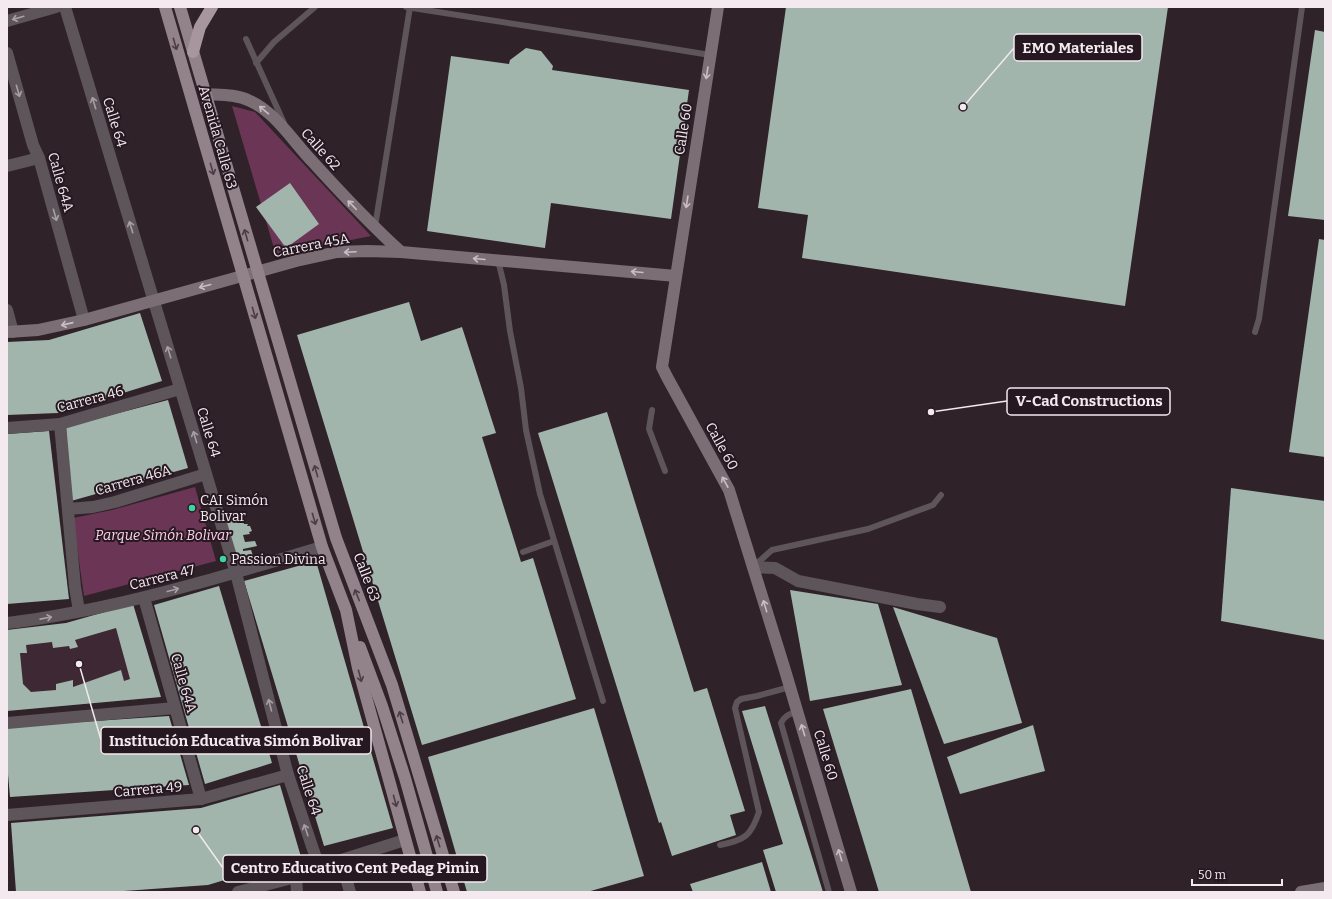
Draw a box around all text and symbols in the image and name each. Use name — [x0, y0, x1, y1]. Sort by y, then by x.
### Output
one-way arrow — [12, 15, 25, 22]
callout: EMO Materiales — [1014, 34, 1142, 61]
one-way arrow — [172, 38, 179, 51]
text: EMO Materiales — [1022, 39, 1134, 57]
one-way arrow — [703, 66, 711, 79]
one-way arrow — [15, 84, 22, 97]
street label: Avenida Calle 63 — [195, 84, 240, 191]
street label: Calle 64 — [99, 95, 130, 149]
one-way arrow — [90, 96, 97, 109]
street label: Calle 60 — [671, 102, 696, 156]
one-way arrow — [259, 105, 270, 114]
street label: Calle 62 — [297, 125, 344, 174]
street label: Calle 64A — [44, 150, 77, 214]
one-way arrow — [209, 163, 216, 176]
one-way arrow — [683, 195, 691, 208]
one-way arrow — [348, 200, 357, 211]
one-way arrow — [52, 209, 59, 222]
one-way arrow — [127, 221, 134, 234]
one-way arrow — [242, 228, 249, 241]
street label: Carrera 45A — [271, 230, 351, 261]
one-way arrow — [344, 248, 357, 255]
one-way arrow — [473, 255, 486, 262]
one-way arrow — [631, 269, 644, 276]
one-way arrow — [199, 283, 212, 290]
one-way arrow — [251, 307, 258, 320]
one-way arrow — [60, 321, 73, 329]
one-way arrow — [165, 345, 172, 358]
street label: Carrera 46 — [55, 382, 125, 417]
callout: V-Cad Constructions — [1007, 388, 1170, 415]
text: V-Cad Constructions — [1015, 392, 1163, 410]
street label: Calle 64 — [193, 405, 224, 459]
street label: Calle 60 — [701, 419, 742, 473]
one-way arrow — [191, 431, 198, 444]
street label: Carrera 46A — [93, 461, 173, 499]
one-way arrow — [312, 465, 319, 478]
one-way arrow — [720, 476, 728, 488]
place label: CAI Simón Bolivar — [200, 492, 268, 525]
marker: CAI Simón Bolivar — [187, 503, 197, 513]
one-way arrow — [311, 512, 318, 525]
park label: Parque Simón Bolivar — [95, 527, 232, 544]
street label: Calle 63 — [349, 550, 384, 604]
place label: Passion Divina — [231, 551, 326, 568]
marker: Passion Divina — [218, 554, 228, 564]
street label: Carrera 47 — [127, 561, 197, 594]
one-way arrow — [166, 586, 179, 593]
one-way arrow — [352, 589, 360, 601]
one-way arrow — [761, 599, 768, 612]
one-way arrow — [39, 614, 52, 622]
street label: Calle 64A — [167, 651, 200, 715]
one-way arrow — [357, 669, 364, 682]
one-way arrow — [266, 699, 273, 712]
one-way arrow — [397, 710, 404, 723]
one-way arrow — [799, 724, 806, 737]
callout: Institución Educativa Simón Bolivar — [101, 727, 371, 754]
street label: Calle 60 — [810, 728, 841, 783]
text: Institución Educativa Simón Bolivar — [109, 732, 363, 750]
street label: Calle 64 — [293, 763, 325, 817]
street label: Carrera 49 — [113, 778, 183, 801]
one-way arrow — [392, 794, 399, 807]
one-way arrow — [302, 824, 310, 836]
one-way arrow — [434, 835, 441, 848]
one-way arrow — [836, 848, 843, 861]
callout: Centro Educativo Cent Pedag Pimin — [223, 855, 487, 882]
text: Centro Educativo Cent Pedag Pimin — [231, 859, 480, 877]
scale bar — [1192, 861, 1282, 887]
text: 50 m — [1198, 868, 1227, 882]

